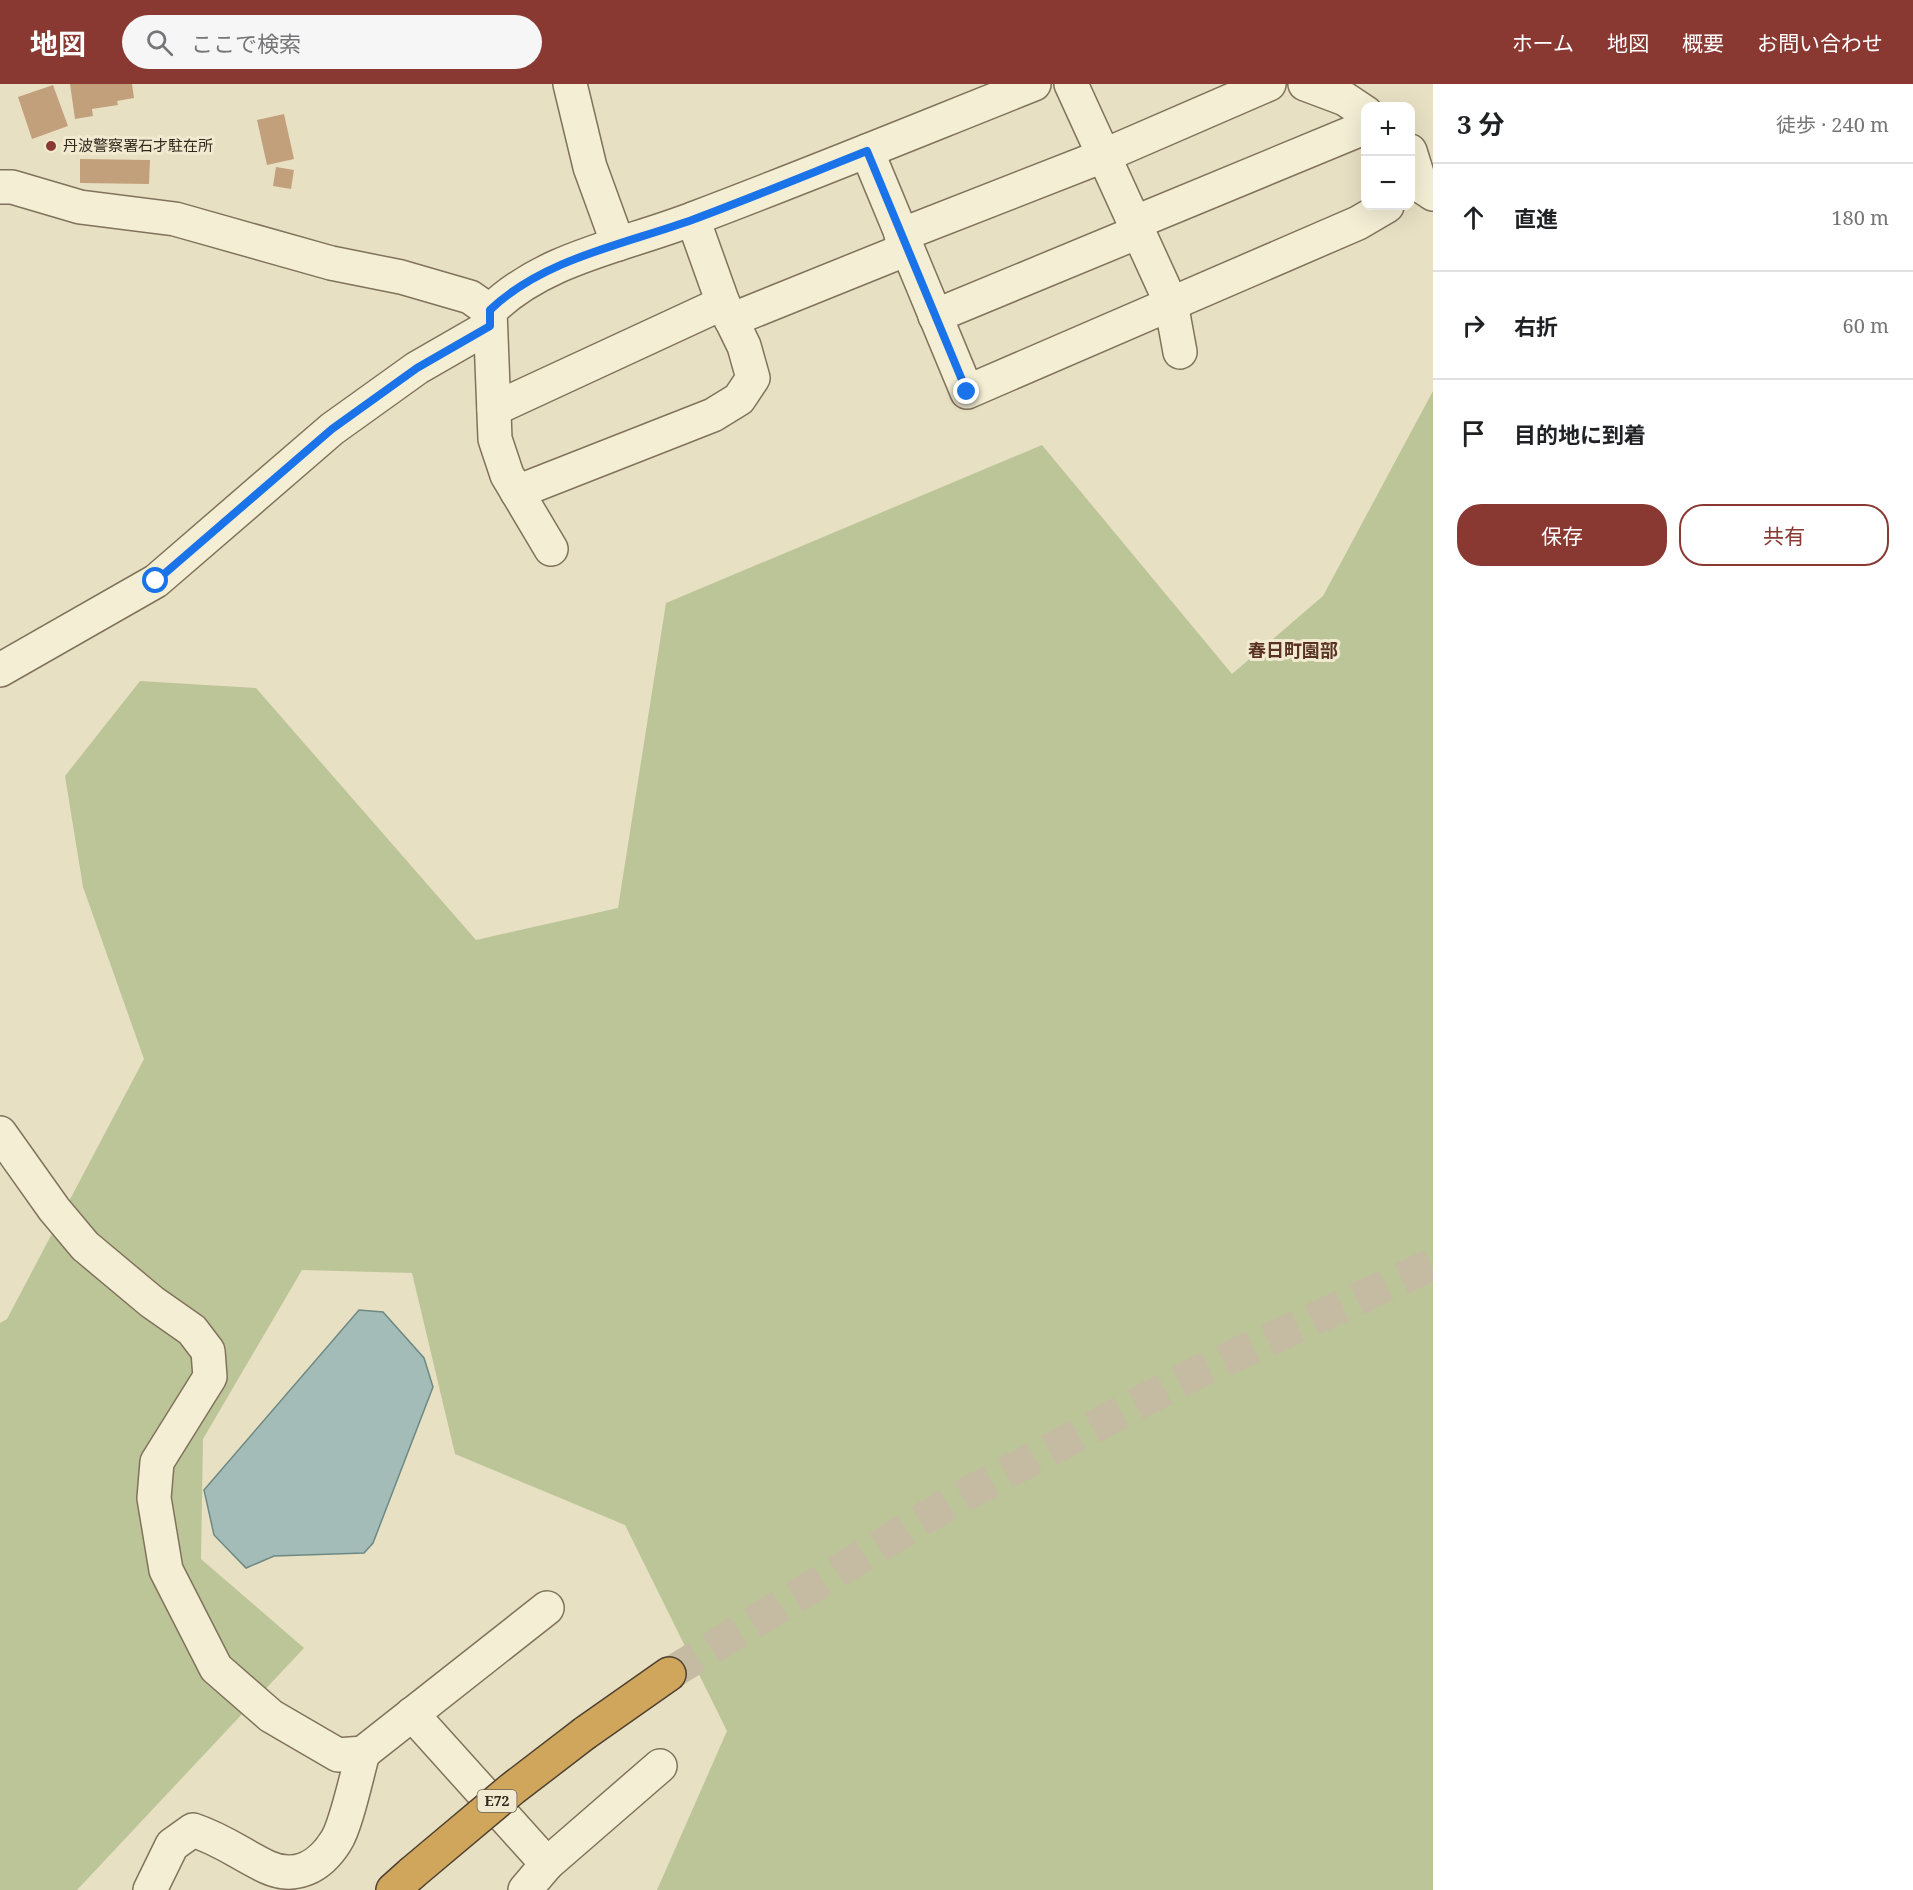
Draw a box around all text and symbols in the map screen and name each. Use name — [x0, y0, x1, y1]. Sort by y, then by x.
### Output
search box — [122, 15, 542, 69]
text: 地図 — [30, 24, 86, 62]
icon: search — [143, 26, 176, 59]
text: ここで検索 — [191, 28, 301, 58]
text: ホーム — [1512, 29, 1574, 57]
text: 地図 — [1607, 29, 1649, 57]
text: 概要 — [1682, 29, 1724, 57]
text: お問い合わせ — [1757, 29, 1883, 57]
map controls — [1361, 102, 1415, 210]
button: + — [1361, 102, 1415, 156]
text: 3 分 — [1457, 106, 1504, 142]
text: 徒歩 · 240 m — [1776, 111, 1889, 138]
place label: 丹波警察署石才駐在所 — [63, 135, 213, 155]
marker: 丹波警察署石才駐在所 — [44, 139, 58, 153]
button: − — [1361, 156, 1415, 210]
icon: ahead — [1457, 201, 1490, 234]
text: 直進 — [1514, 203, 1558, 233]
text: 180 m — [1831, 204, 1889, 231]
icon: right — [1457, 309, 1490, 342]
text: 右折 — [1514, 311, 1558, 341]
text: 60 m — [1843, 312, 1889, 339]
route end — [953, 378, 979, 404]
icon: arrive — [1457, 417, 1490, 450]
text: 目的地に到着 — [1514, 419, 1646, 449]
button: 保存 — [1457, 504, 1667, 566]
button: 共有 — [1679, 504, 1889, 566]
route start — [142, 567, 168, 593]
district label: 春日町園部 — [1248, 638, 1338, 662]
road number: E72 — [478, 1790, 516, 1812]

